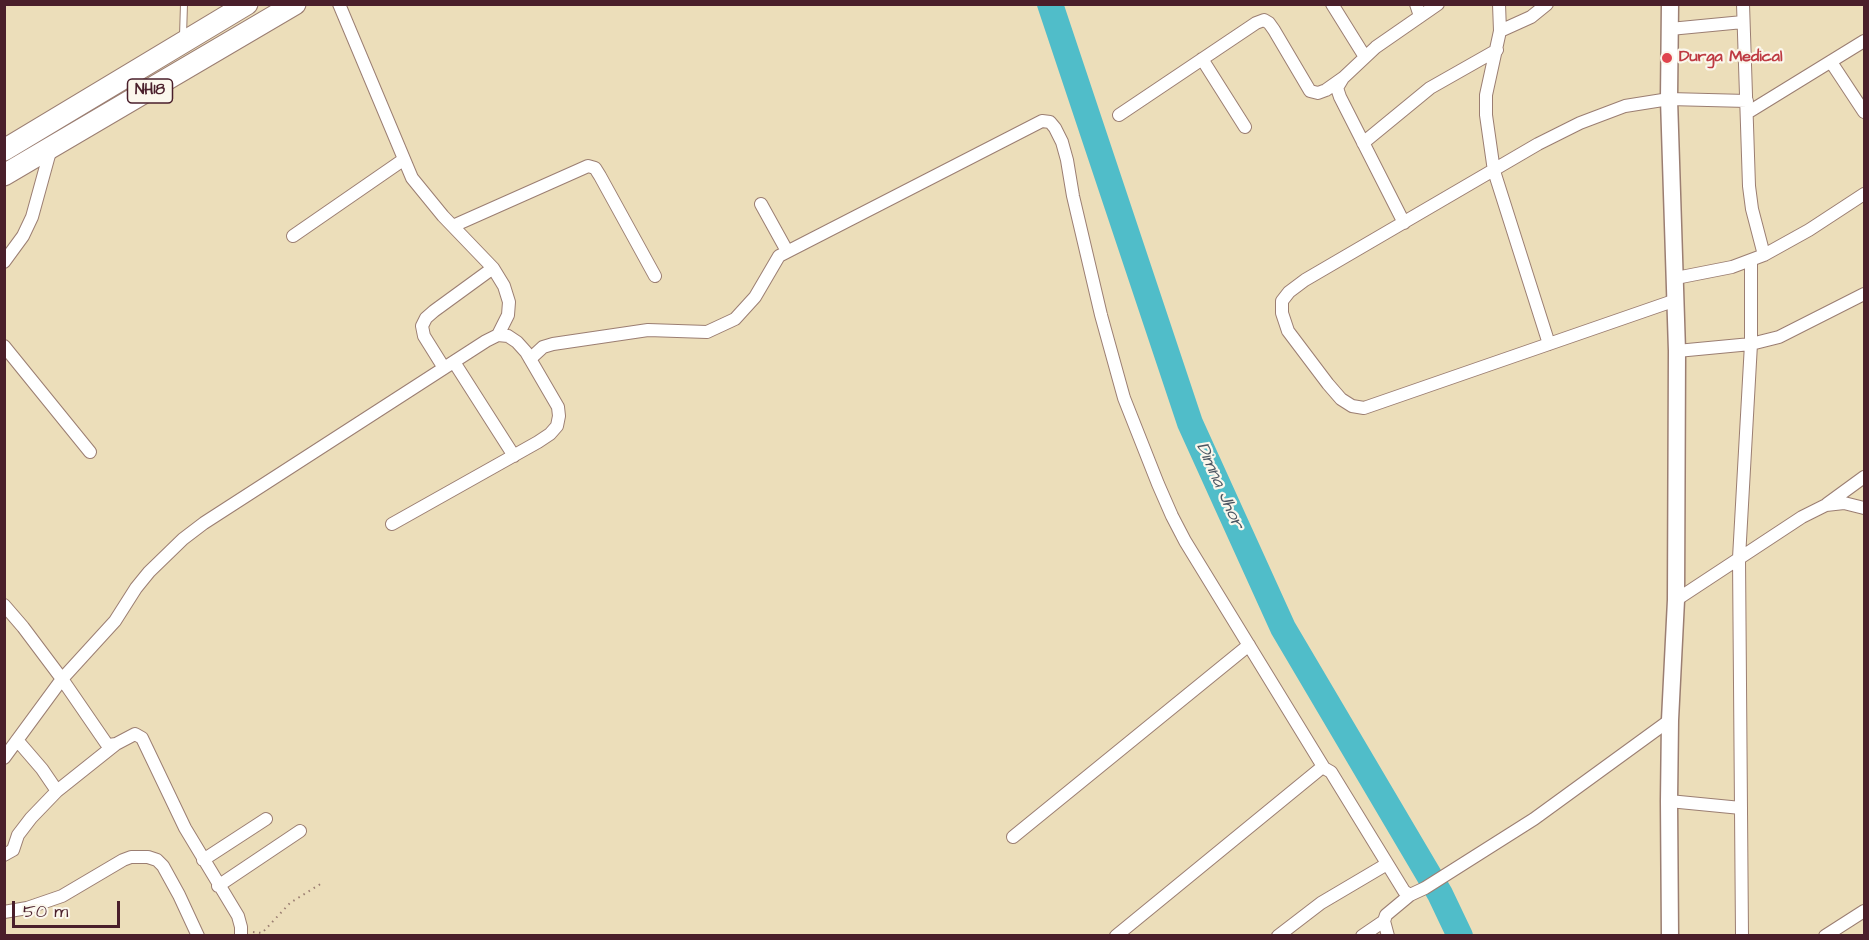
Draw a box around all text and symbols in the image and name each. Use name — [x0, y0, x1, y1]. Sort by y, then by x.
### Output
place label: Durga Medical — [1679, 48, 1782, 68]
marker: Durga Medical — [1660, 51, 1674, 65]
road number: NH18 — [128, 79, 172, 103]
water label: Dimna Jhor — [1190, 439, 1248, 533]
scale bar — [15, 889, 123, 927]
text: 50 m — [23, 899, 68, 924]

